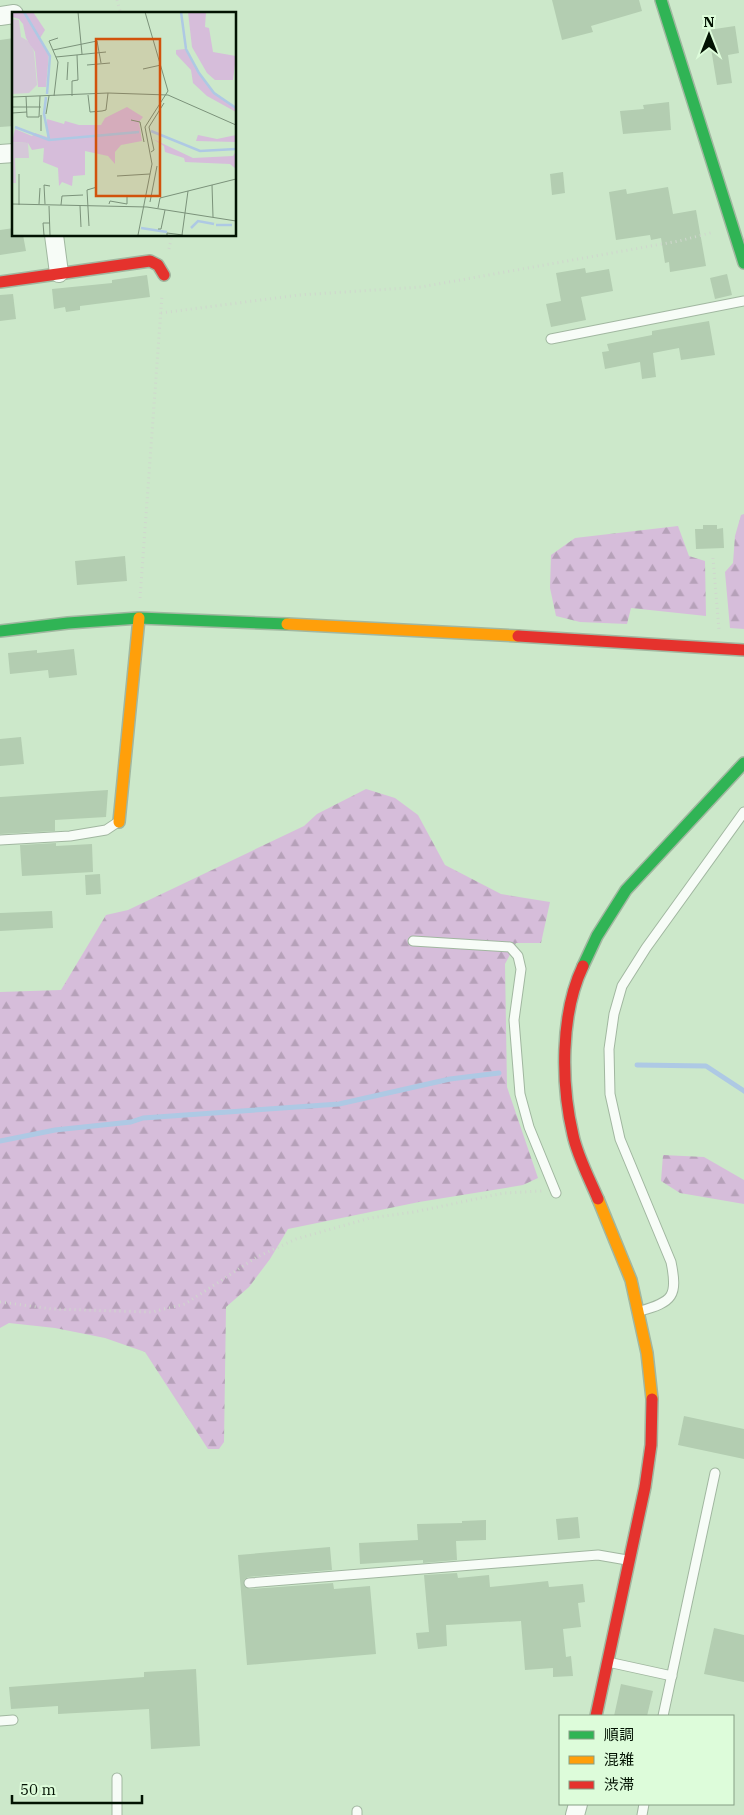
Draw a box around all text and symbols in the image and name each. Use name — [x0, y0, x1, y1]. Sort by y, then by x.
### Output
north arrow — [684, 10, 734, 60]
inset map — [12, 12, 236, 236]
text: N — [703, 13, 715, 31]
legend — [559, 1715, 734, 1805]
text: 順調 — [604, 1725, 634, 1744]
text: 混雑 — [604, 1750, 634, 1769]
scale bar — [12, 1772, 142, 1804]
text: 渋滞 — [604, 1775, 634, 1794]
text: 50 m — [20, 1780, 56, 1799]

